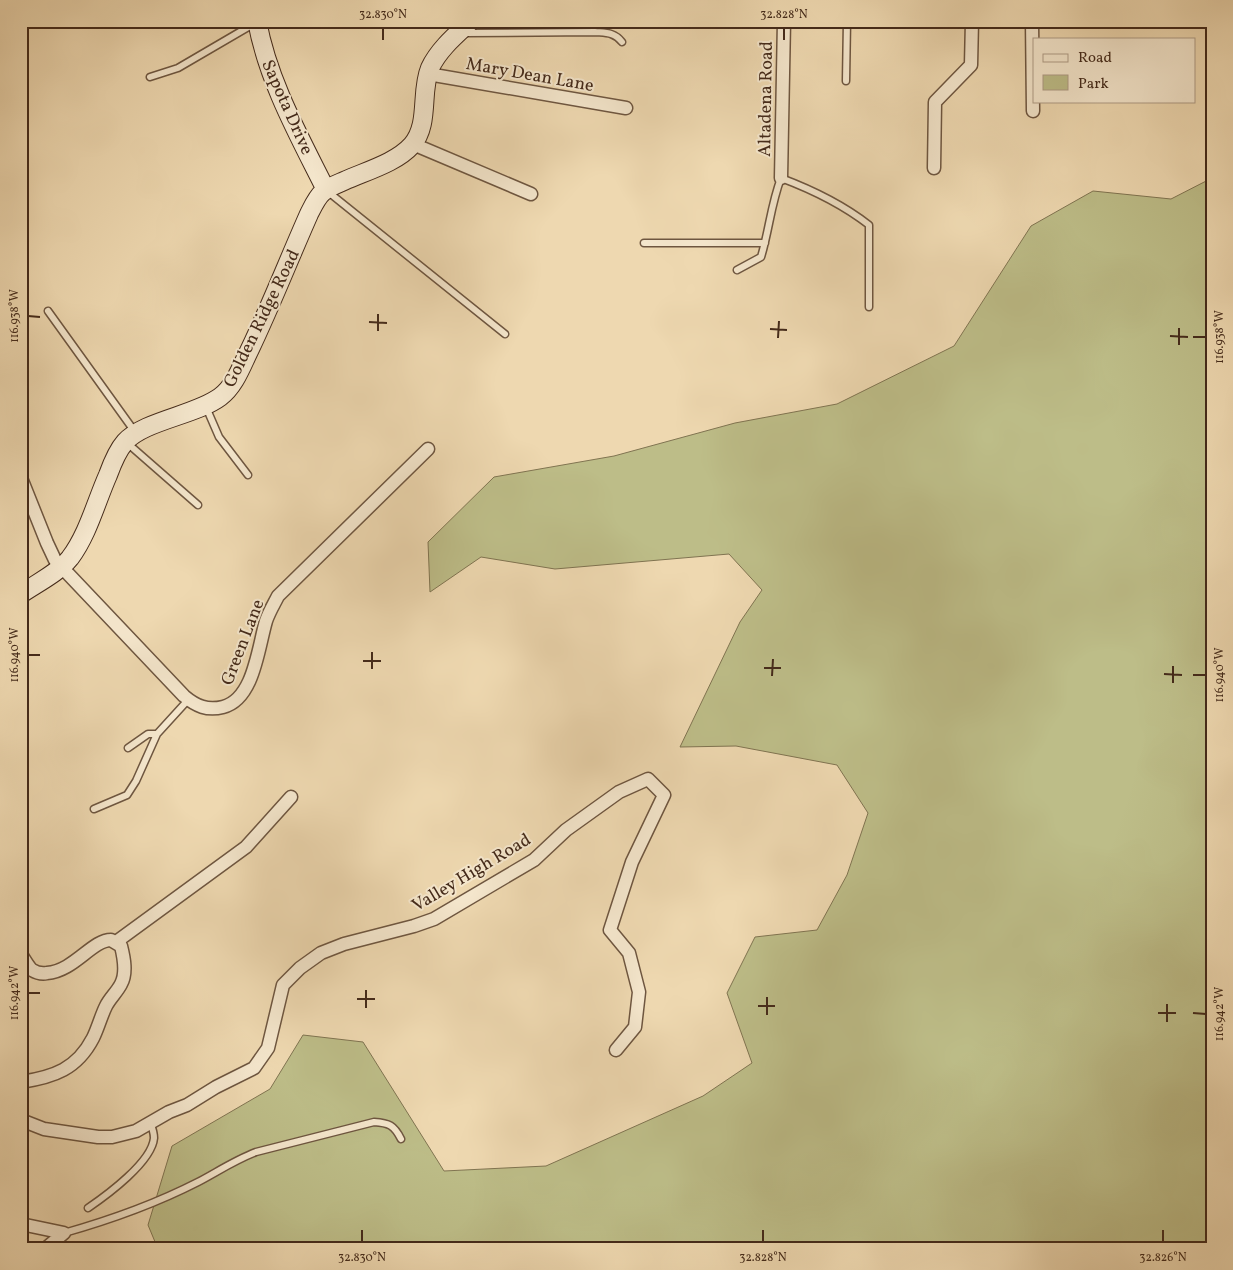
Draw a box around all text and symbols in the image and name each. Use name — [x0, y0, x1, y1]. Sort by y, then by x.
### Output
text: 32.830°N — [359, 7, 407, 23]
text: 32.828°N — [760, 7, 808, 23]
legend — [1033, 38, 1196, 102]
street label: Altadena Road — [753, 41, 780, 157]
text: Road — [1078, 48, 1112, 69]
street label: Mary Dean Lane — [464, 52, 596, 99]
street label: Sapota Drive — [255, 56, 319, 159]
text: Park — [1078, 74, 1109, 95]
street label: Golden Ridge Road — [218, 245, 307, 392]
text: 116.938°W — [7, 289, 23, 343]
text: 116.938°W — [1212, 310, 1228, 364]
street label: Green Lane — [216, 596, 271, 689]
text: 116.940°W — [7, 627, 23, 683]
text: 116.940°W — [1212, 647, 1228, 703]
street label: Valley High Road — [408, 828, 536, 919]
text: 116.942°W — [7, 966, 23, 1020]
text: 116.942°W — [1212, 987, 1228, 1041]
text: 32.830°N — [338, 1250, 386, 1266]
text: 32.828°N — [739, 1250, 787, 1266]
text: 32.826°N — [1139, 1250, 1187, 1266]

